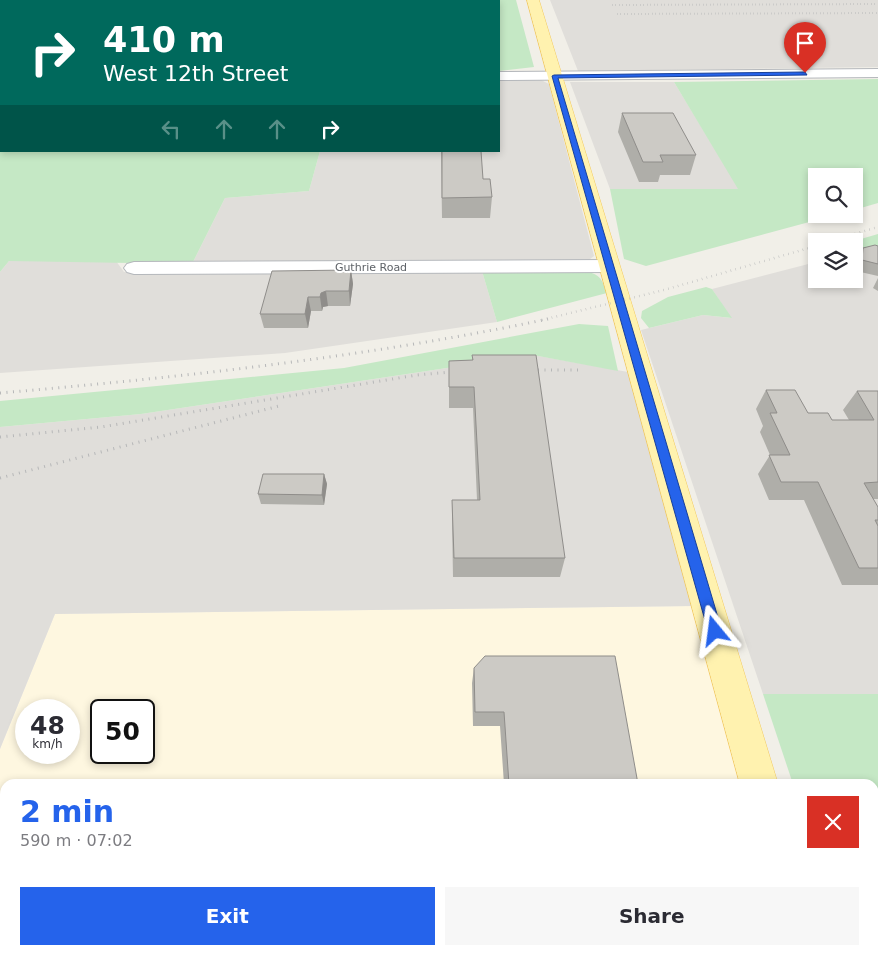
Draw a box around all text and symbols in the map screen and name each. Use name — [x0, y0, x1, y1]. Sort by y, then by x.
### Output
icon: right — [20, 20, 85, 85]
text: 410 m — [103, 20, 225, 60]
pin — [784, 22, 826, 73]
icon: arrive — [791, 29, 819, 57]
text: West 12th Street — [103, 61, 289, 86]
icon: left — [157, 115, 185, 143]
icon: ahead — [210, 115, 238, 143]
icon: ahead — [263, 115, 291, 143]
icon: right — [316, 115, 344, 143]
map controls — [808, 168, 863, 288]
button: search — [808, 168, 863, 223]
button: layers — [808, 233, 863, 288]
street label: Guthrie Road — [335, 261, 407, 274]
position arrow — [688, 604, 740, 656]
speed limit sign: 50 — [90, 699, 155, 764]
text: 48 — [30, 711, 65, 740]
text: km/h — [32, 737, 63, 751]
text: 2 min — [20, 794, 114, 829]
button: close — [807, 796, 859, 848]
text: 590 m · 07:02 — [20, 831, 133, 850]
button: Exit — [20, 887, 435, 945]
button: Share — [445, 887, 859, 945]

